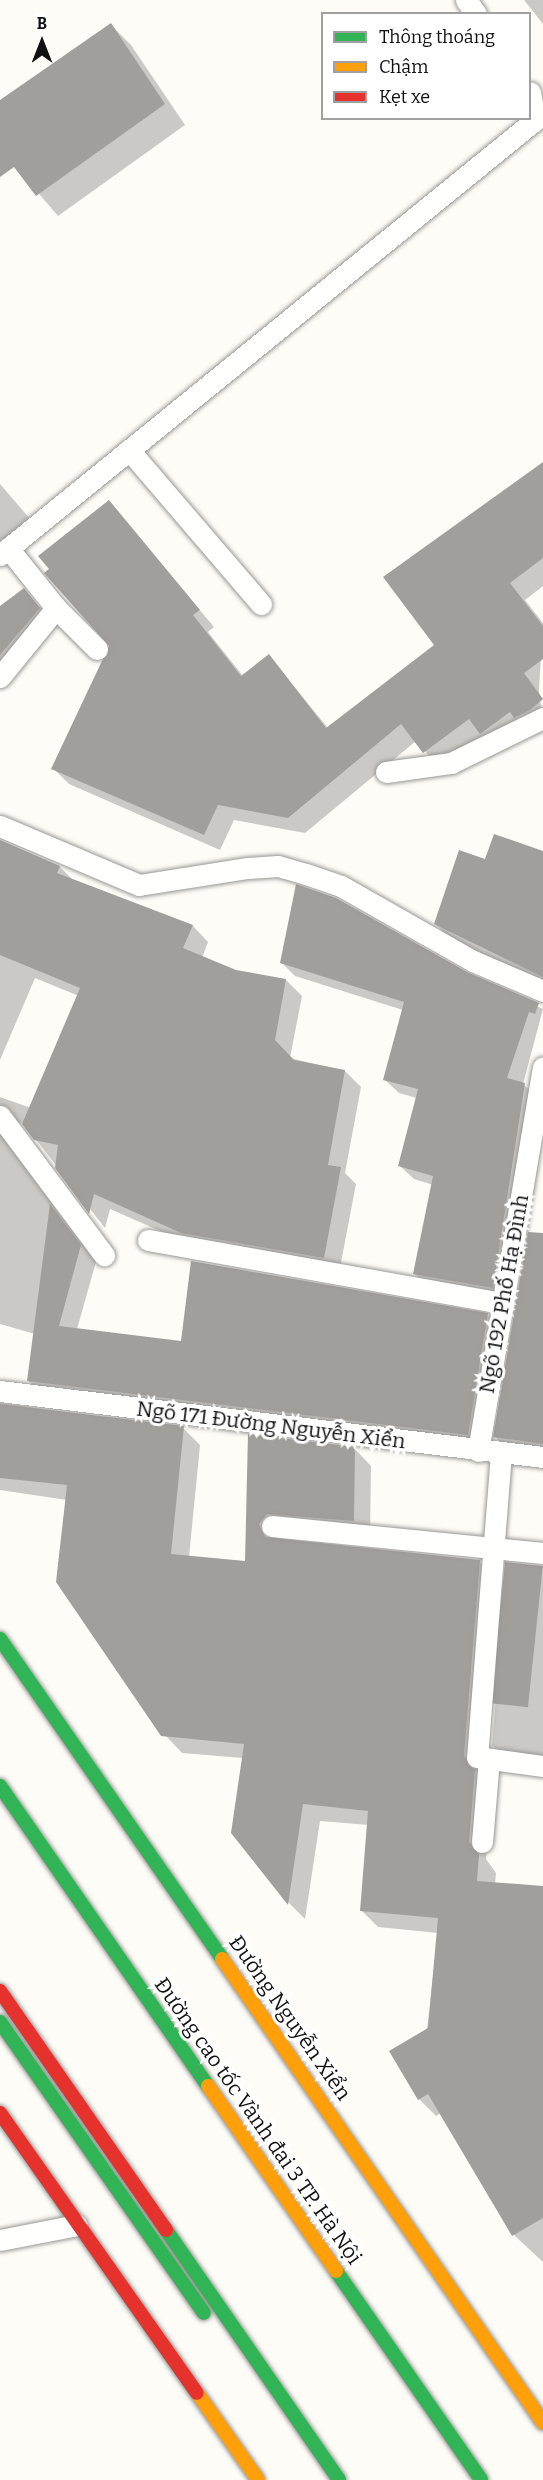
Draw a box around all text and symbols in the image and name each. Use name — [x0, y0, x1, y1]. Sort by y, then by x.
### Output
north arrow — [12, 12, 72, 72]
legend — [321, 12, 531, 120]
text: B — [37, 14, 47, 33]
text: Thông thoáng — [379, 26, 495, 48]
text: Chậm — [379, 56, 428, 78]
text: Kẹt xe — [379, 86, 430, 108]
street label: Ngõ 192 Phố Hạ Đình — [474, 1193, 534, 1395]
street label: Ngõ 171 Đường Nguyễn Xiển — [135, 1396, 407, 1454]
street label: Đường Nguyễn Xiển — [224, 1931, 356, 2105]
street label: Đường cao tốc Vành đai 3 TP. Hà Nội — [149, 1973, 367, 2269]

